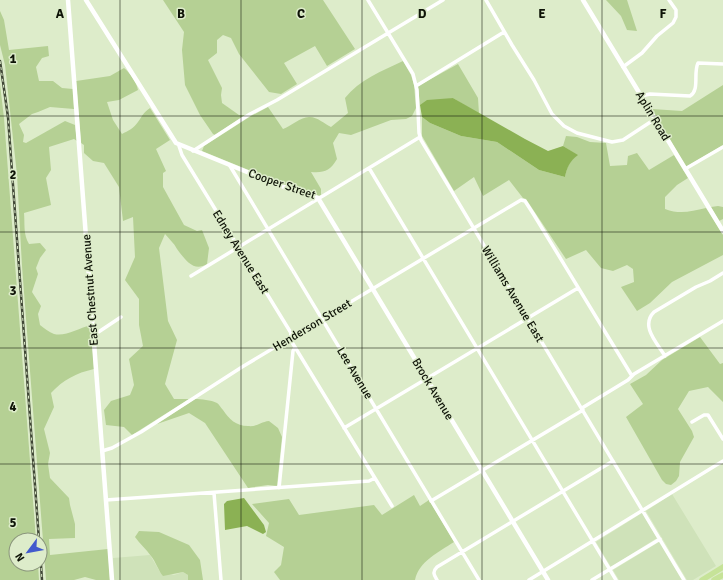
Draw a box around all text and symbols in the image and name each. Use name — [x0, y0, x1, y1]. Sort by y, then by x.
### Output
text: A — [56, 6, 65, 22]
text: B — [177, 6, 185, 22]
text: C — [297, 6, 305, 22]
text: D — [418, 6, 427, 22]
text: E — [538, 6, 546, 22]
text: F — [660, 6, 667, 22]
text: 1 — [9, 51, 17, 67]
street label: Aplin Road — [632, 89, 673, 144]
street label: Cooper Street — [246, 166, 318, 203]
text: 2 — [9, 167, 17, 183]
street label: Edney Avenue East — [209, 208, 272, 297]
street label: East Chestnut Avenue — [79, 234, 102, 346]
street label: Williams Avenue East — [478, 243, 547, 345]
text: 3 — [9, 283, 17, 299]
street label: Henderson Street — [270, 296, 354, 355]
street label: Lee Avenue — [333, 344, 376, 402]
street label: Brock Avenue — [408, 356, 457, 423]
text: 4 — [9, 399, 17, 415]
text: 5 — [9, 515, 17, 531]
north arrow — [8, 532, 48, 572]
text: N — [12, 550, 27, 564]

